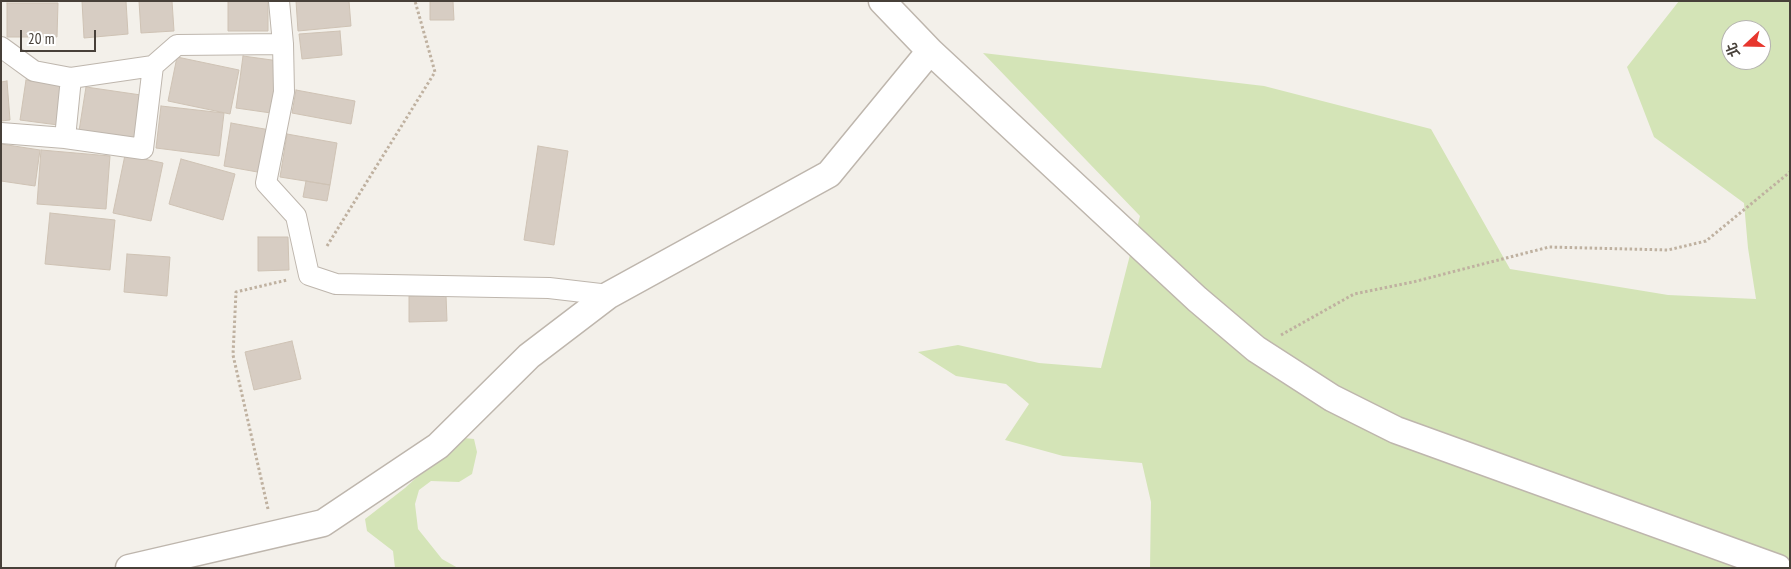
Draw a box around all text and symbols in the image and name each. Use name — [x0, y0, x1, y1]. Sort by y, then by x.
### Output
scale bar — [22, 20, 99, 52]
north arrow — [1721, 20, 1771, 70]
text: 20 m — [28, 29, 54, 48]
text: 北 — [1722, 40, 1744, 60]

